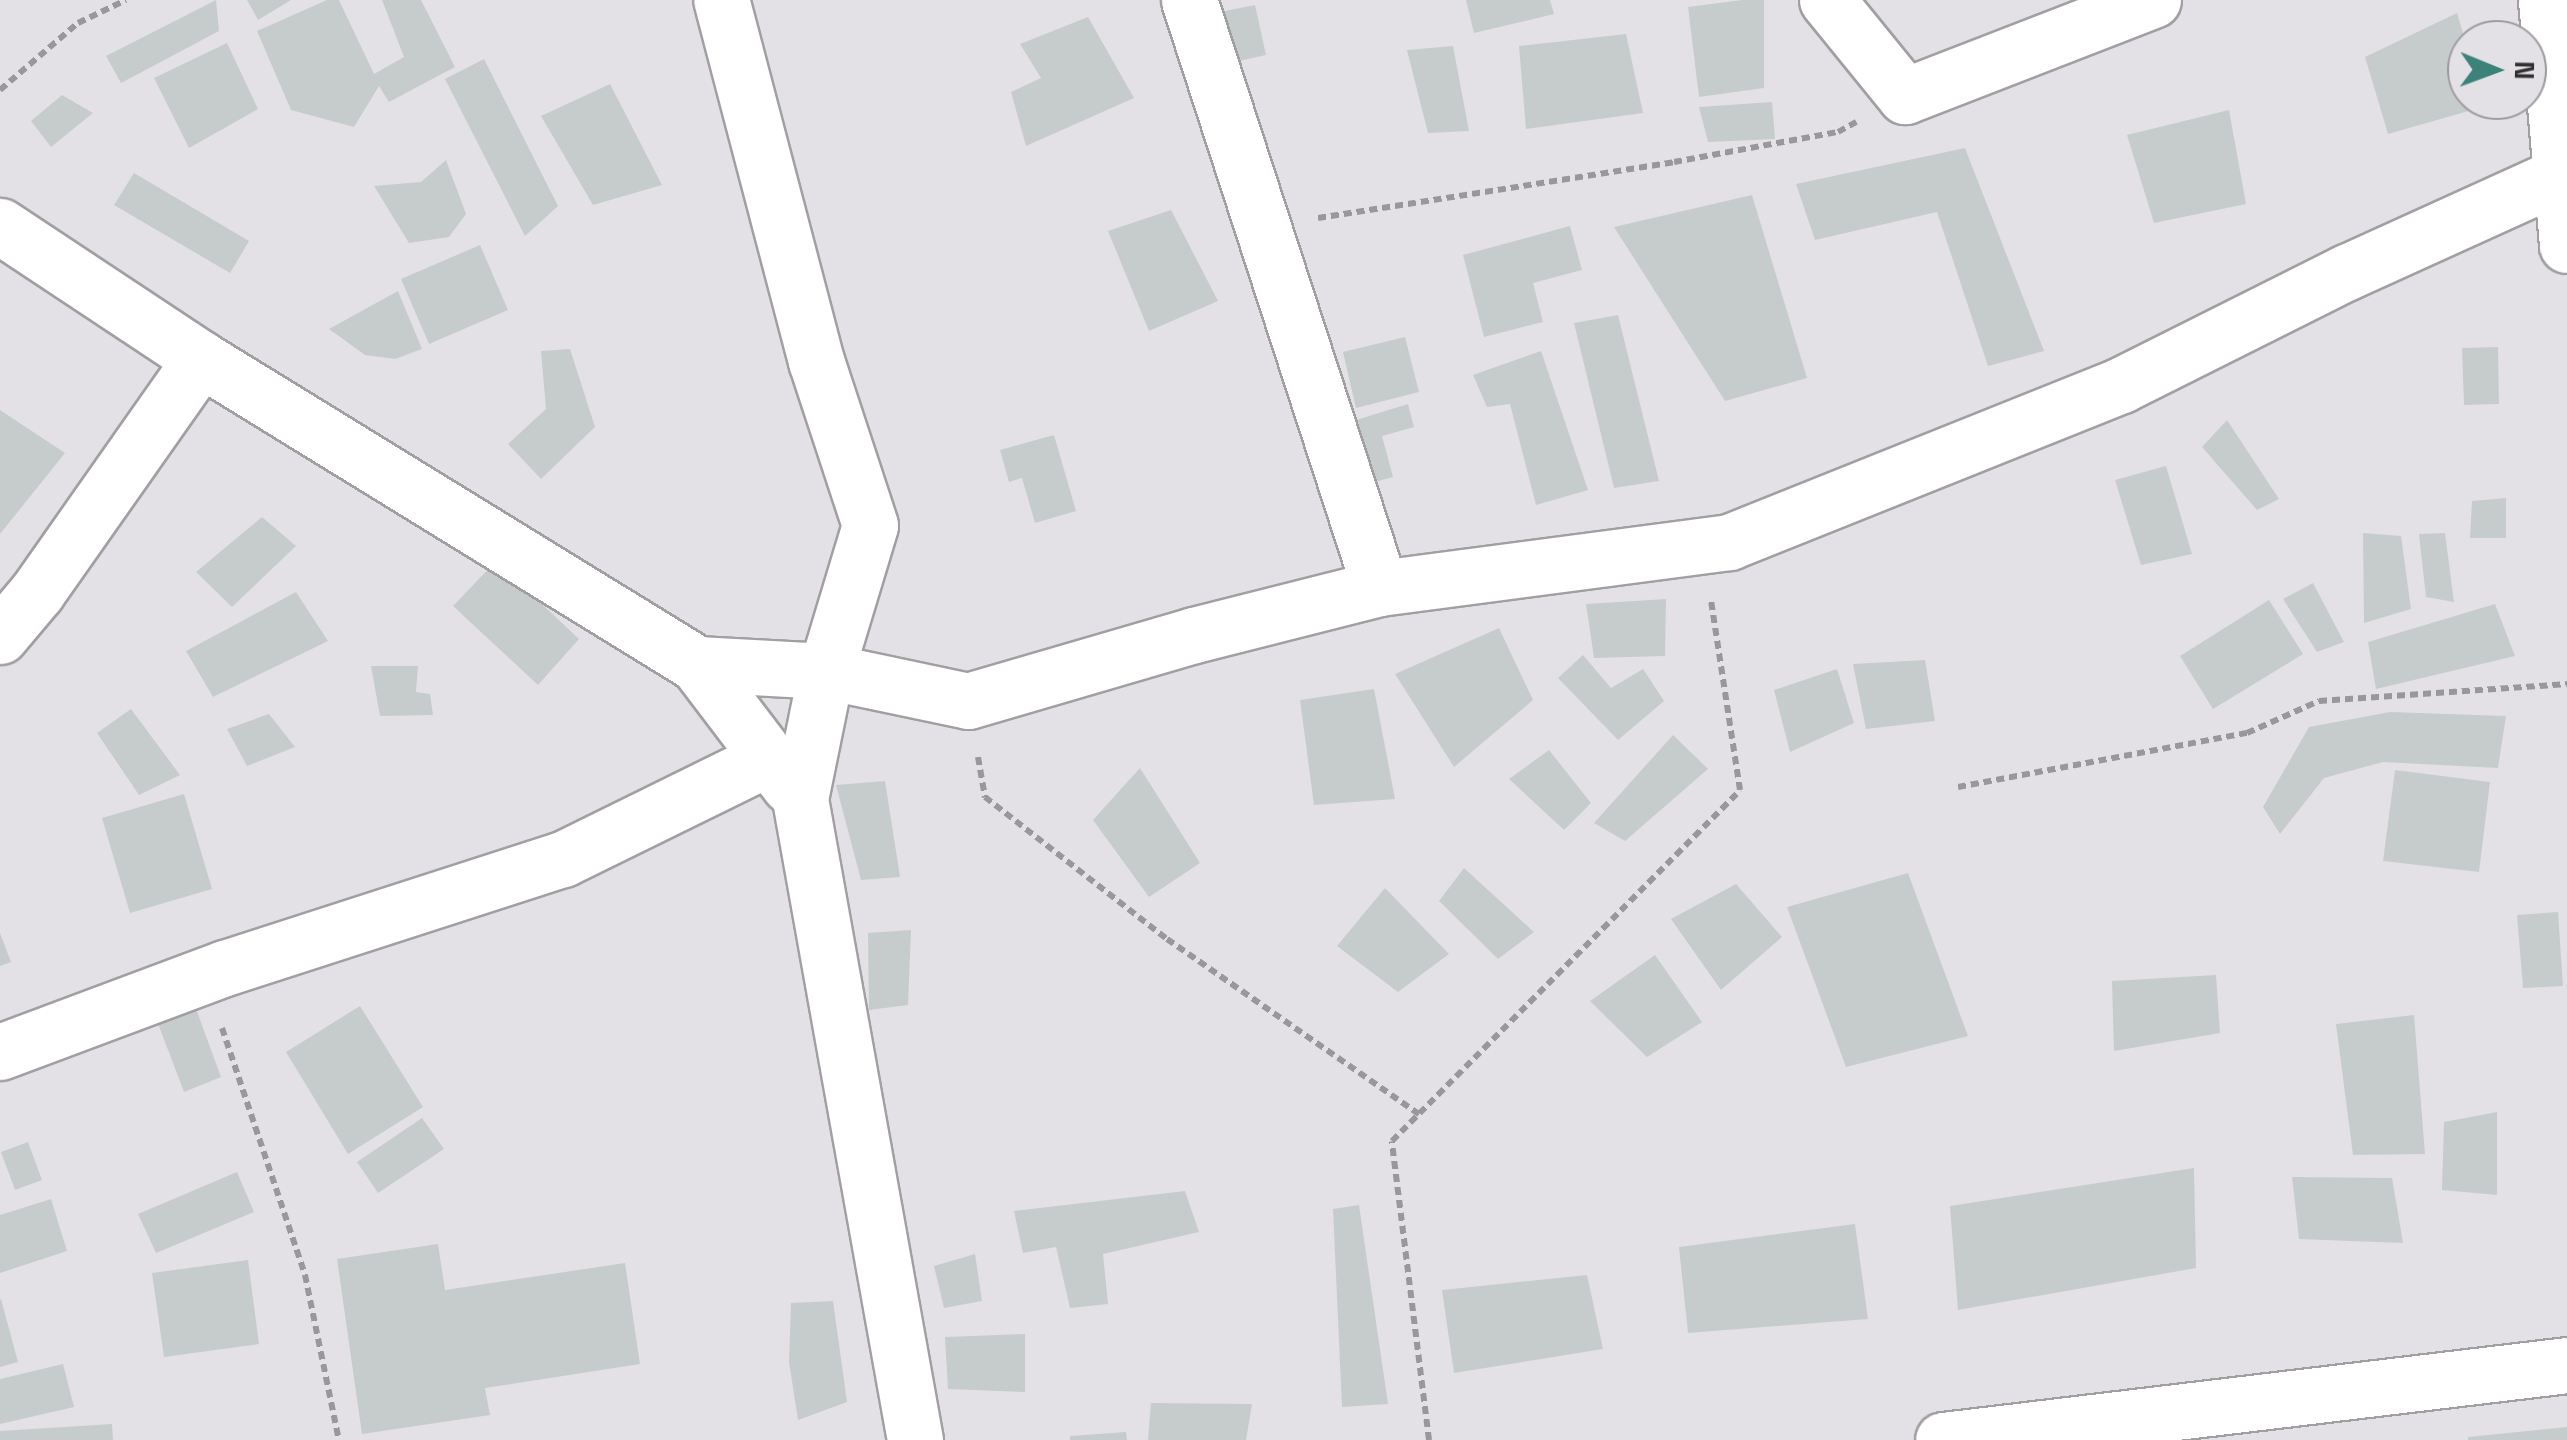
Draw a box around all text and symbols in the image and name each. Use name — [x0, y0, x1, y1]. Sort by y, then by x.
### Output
north arrow — [2447, 20, 2547, 120]
text: N — [2507, 61, 2543, 80]

